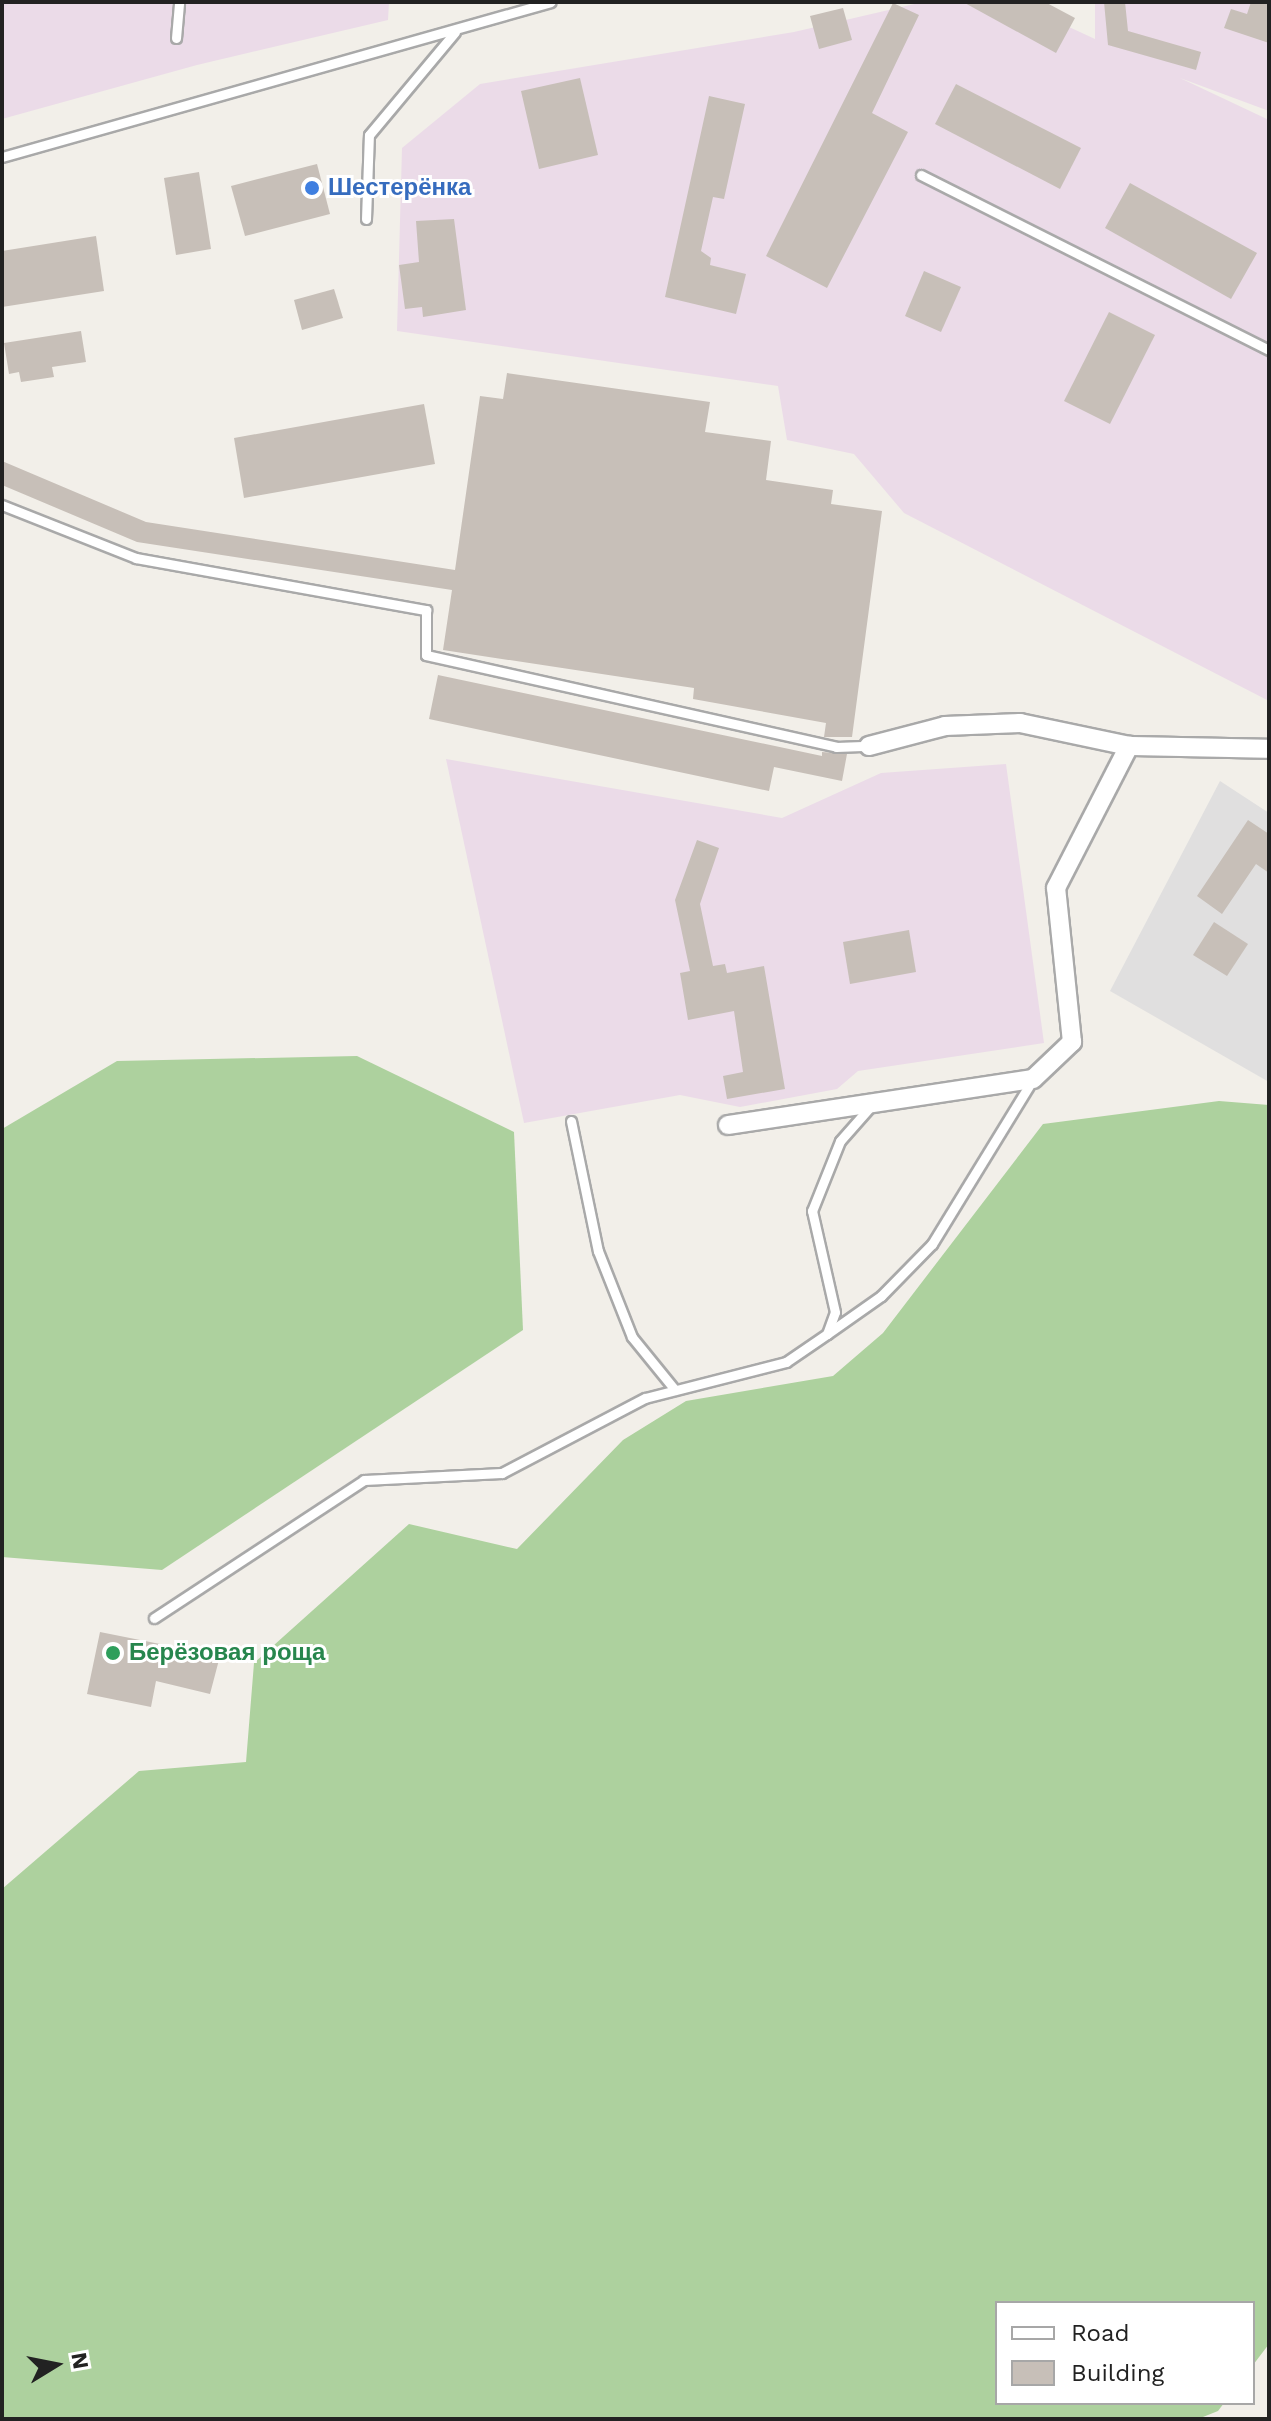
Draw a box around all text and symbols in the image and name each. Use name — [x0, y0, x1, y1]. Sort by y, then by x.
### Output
place label: Шестерёнка — [328, 174, 471, 202]
marker: Шестерёнка — [303, 179, 321, 197]
place label: Берёзовая роща — [129, 1639, 325, 1667]
marker: Берёзовая роща — [104, 1644, 122, 1662]
legend — [995, 2301, 1255, 2405]
text: Road — [1071, 2319, 1130, 2347]
north arrow — [16, 2325, 96, 2405]
text: N — [66, 2351, 94, 2371]
text: Building — [1071, 2359, 1164, 2387]

